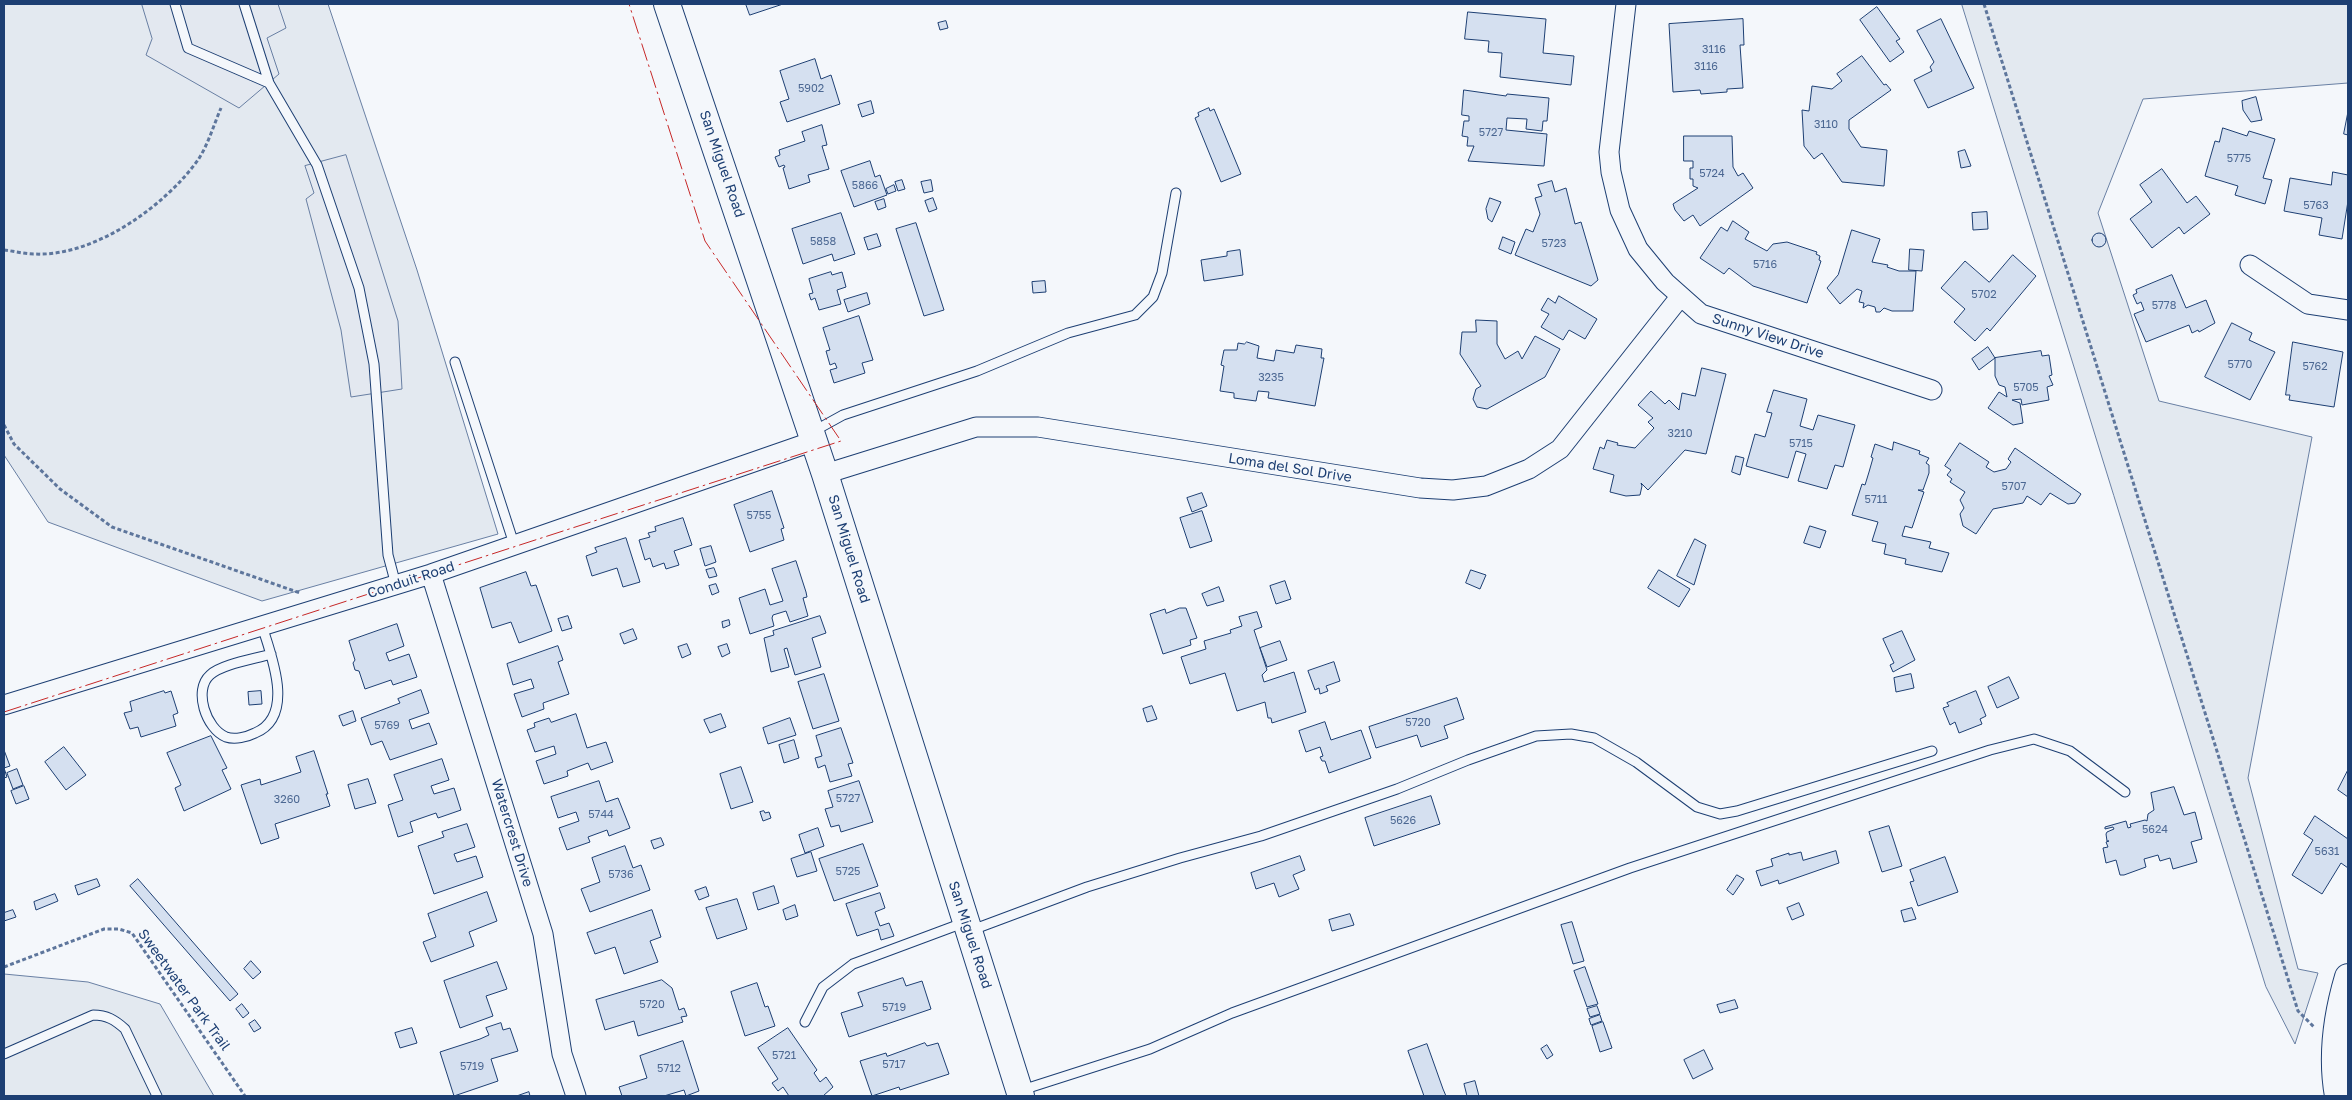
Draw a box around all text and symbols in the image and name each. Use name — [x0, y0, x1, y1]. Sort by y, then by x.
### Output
house number: 3116 — [1702, 43, 1726, 57]
house number: 3116 — [1694, 60, 1718, 74]
house number: 5902 — [798, 82, 824, 96]
street label: San Miguel Road — [696, 108, 748, 220]
house number: 3110 — [1814, 118, 1838, 132]
house number: 5727 — [1479, 126, 1503, 140]
house number: 5775 — [2227, 152, 2251, 166]
house number: 5724 — [1699, 167, 1725, 181]
house number: 5866 — [852, 179, 878, 193]
house number: 5763 — [2303, 199, 2329, 213]
house number: 5858 — [810, 235, 836, 249]
house number: 5723 — [1541, 237, 1567, 251]
house number: 5716 — [1753, 258, 1777, 272]
house number: 5702 — [1971, 288, 1997, 302]
house number: 5778 — [2152, 299, 2176, 313]
street label: Sunny View Drive — [1710, 310, 1826, 362]
house number: 5770 — [2228, 358, 2252, 372]
house number: 5762 — [2302, 360, 2328, 374]
house number: 3235 — [1258, 371, 1284, 385]
house number: 5705 — [2013, 381, 2039, 395]
house number: 3210 — [1668, 427, 1692, 441]
house number: 5715 — [1789, 437, 1813, 451]
street label: Loma del Sol Drive — [1227, 450, 1353, 486]
house number: 5707 — [2002, 480, 2026, 494]
street label: San Miguel Road — [825, 493, 873, 605]
house number: 5711 — [1865, 493, 1887, 507]
house number: 5755 — [747, 509, 771, 523]
street label: Conduit Road — [365, 558, 457, 602]
house number: 5720 — [1405, 716, 1431, 730]
house number: 5769 — [374, 719, 400, 733]
street label: Watercrest Drive — [488, 777, 536, 889]
house number: 5727 — [836, 792, 860, 806]
house number: 3260 — [274, 793, 300, 807]
house number: 5744 — [588, 808, 614, 822]
house number: 5626 — [1390, 814, 1416, 828]
house number: 5624 — [2142, 823, 2168, 837]
house number: 5631 — [2315, 845, 2339, 859]
house number: 5725 — [836, 865, 860, 879]
house number: 5736 — [608, 868, 634, 882]
street label: San Miguel Road — [945, 879, 995, 991]
street label: Sweetwater Park Trail — [134, 926, 234, 1054]
house number: 5720 — [639, 998, 665, 1012]
house number: 5719 — [882, 1001, 906, 1015]
house number: 5721 — [772, 1049, 796, 1063]
house number: 5717 — [882, 1058, 906, 1072]
house number: 5719 — [460, 1060, 484, 1074]
house number: 5712 — [657, 1062, 681, 1076]

